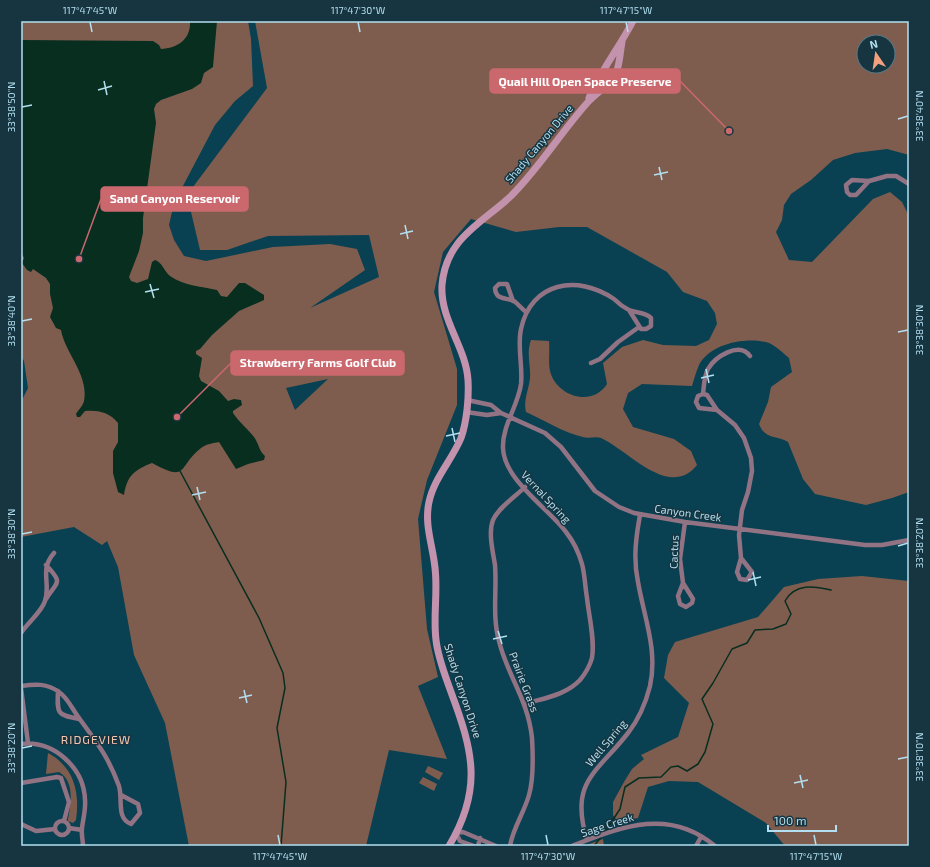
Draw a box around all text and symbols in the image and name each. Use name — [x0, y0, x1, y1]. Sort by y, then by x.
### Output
text: 117°47'45"W — [63, 4, 118, 16]
text: 117°47'30"W — [331, 4, 386, 16]
text: 117°47'15"W — [600, 4, 653, 16]
north arrow — [856, 34, 896, 74]
text: N — [868, 37, 879, 51]
callout: Quail Hill Open Space Preserve — [490, 69, 680, 93]
text: Quail Hill Open Space Preserve — [498, 74, 672, 89]
text: 33°38'50"N — [5, 82, 17, 132]
text: 33°38'40"N — [913, 90, 925, 142]
street label: Shady Canyon Drive — [502, 102, 575, 186]
callout: Sand Canyon Reservoir — [101, 187, 248, 211]
text: Sand Canyon Reservoir — [110, 191, 240, 206]
text: 33°38'40"N — [5, 295, 17, 347]
text: 33°38'30"N — [913, 305, 925, 355]
callout: Strawberry Farms Golf Club — [231, 351, 404, 375]
text: Strawberry Farms Golf Club — [240, 355, 396, 370]
street label: Vernal Spring — [519, 468, 574, 525]
street label: Canyon Creek — [654, 501, 723, 524]
text: 33°38'30"N — [5, 509, 17, 559]
text: 33°38'20"N — [913, 518, 925, 568]
street label: Cactus — [666, 534, 681, 569]
street label: Shady Canyon Drive — [442, 642, 485, 740]
street label: Prairie Grass — [507, 650, 542, 714]
street label: Well Spring — [582, 717, 629, 769]
text: 33°38'20"N — [5, 723, 17, 773]
district label: RIDGEVIEW — [61, 732, 131, 746]
text: 33°38'10"N — [913, 732, 925, 782]
scale bar — [768, 807, 836, 833]
street label: Sage Creek — [579, 810, 635, 839]
text: 100 m — [774, 813, 806, 827]
text: 117°47'45"W — [253, 850, 308, 862]
text: 117°47'30"W — [521, 850, 576, 862]
text: 117°47'15"W — [790, 850, 843, 862]

